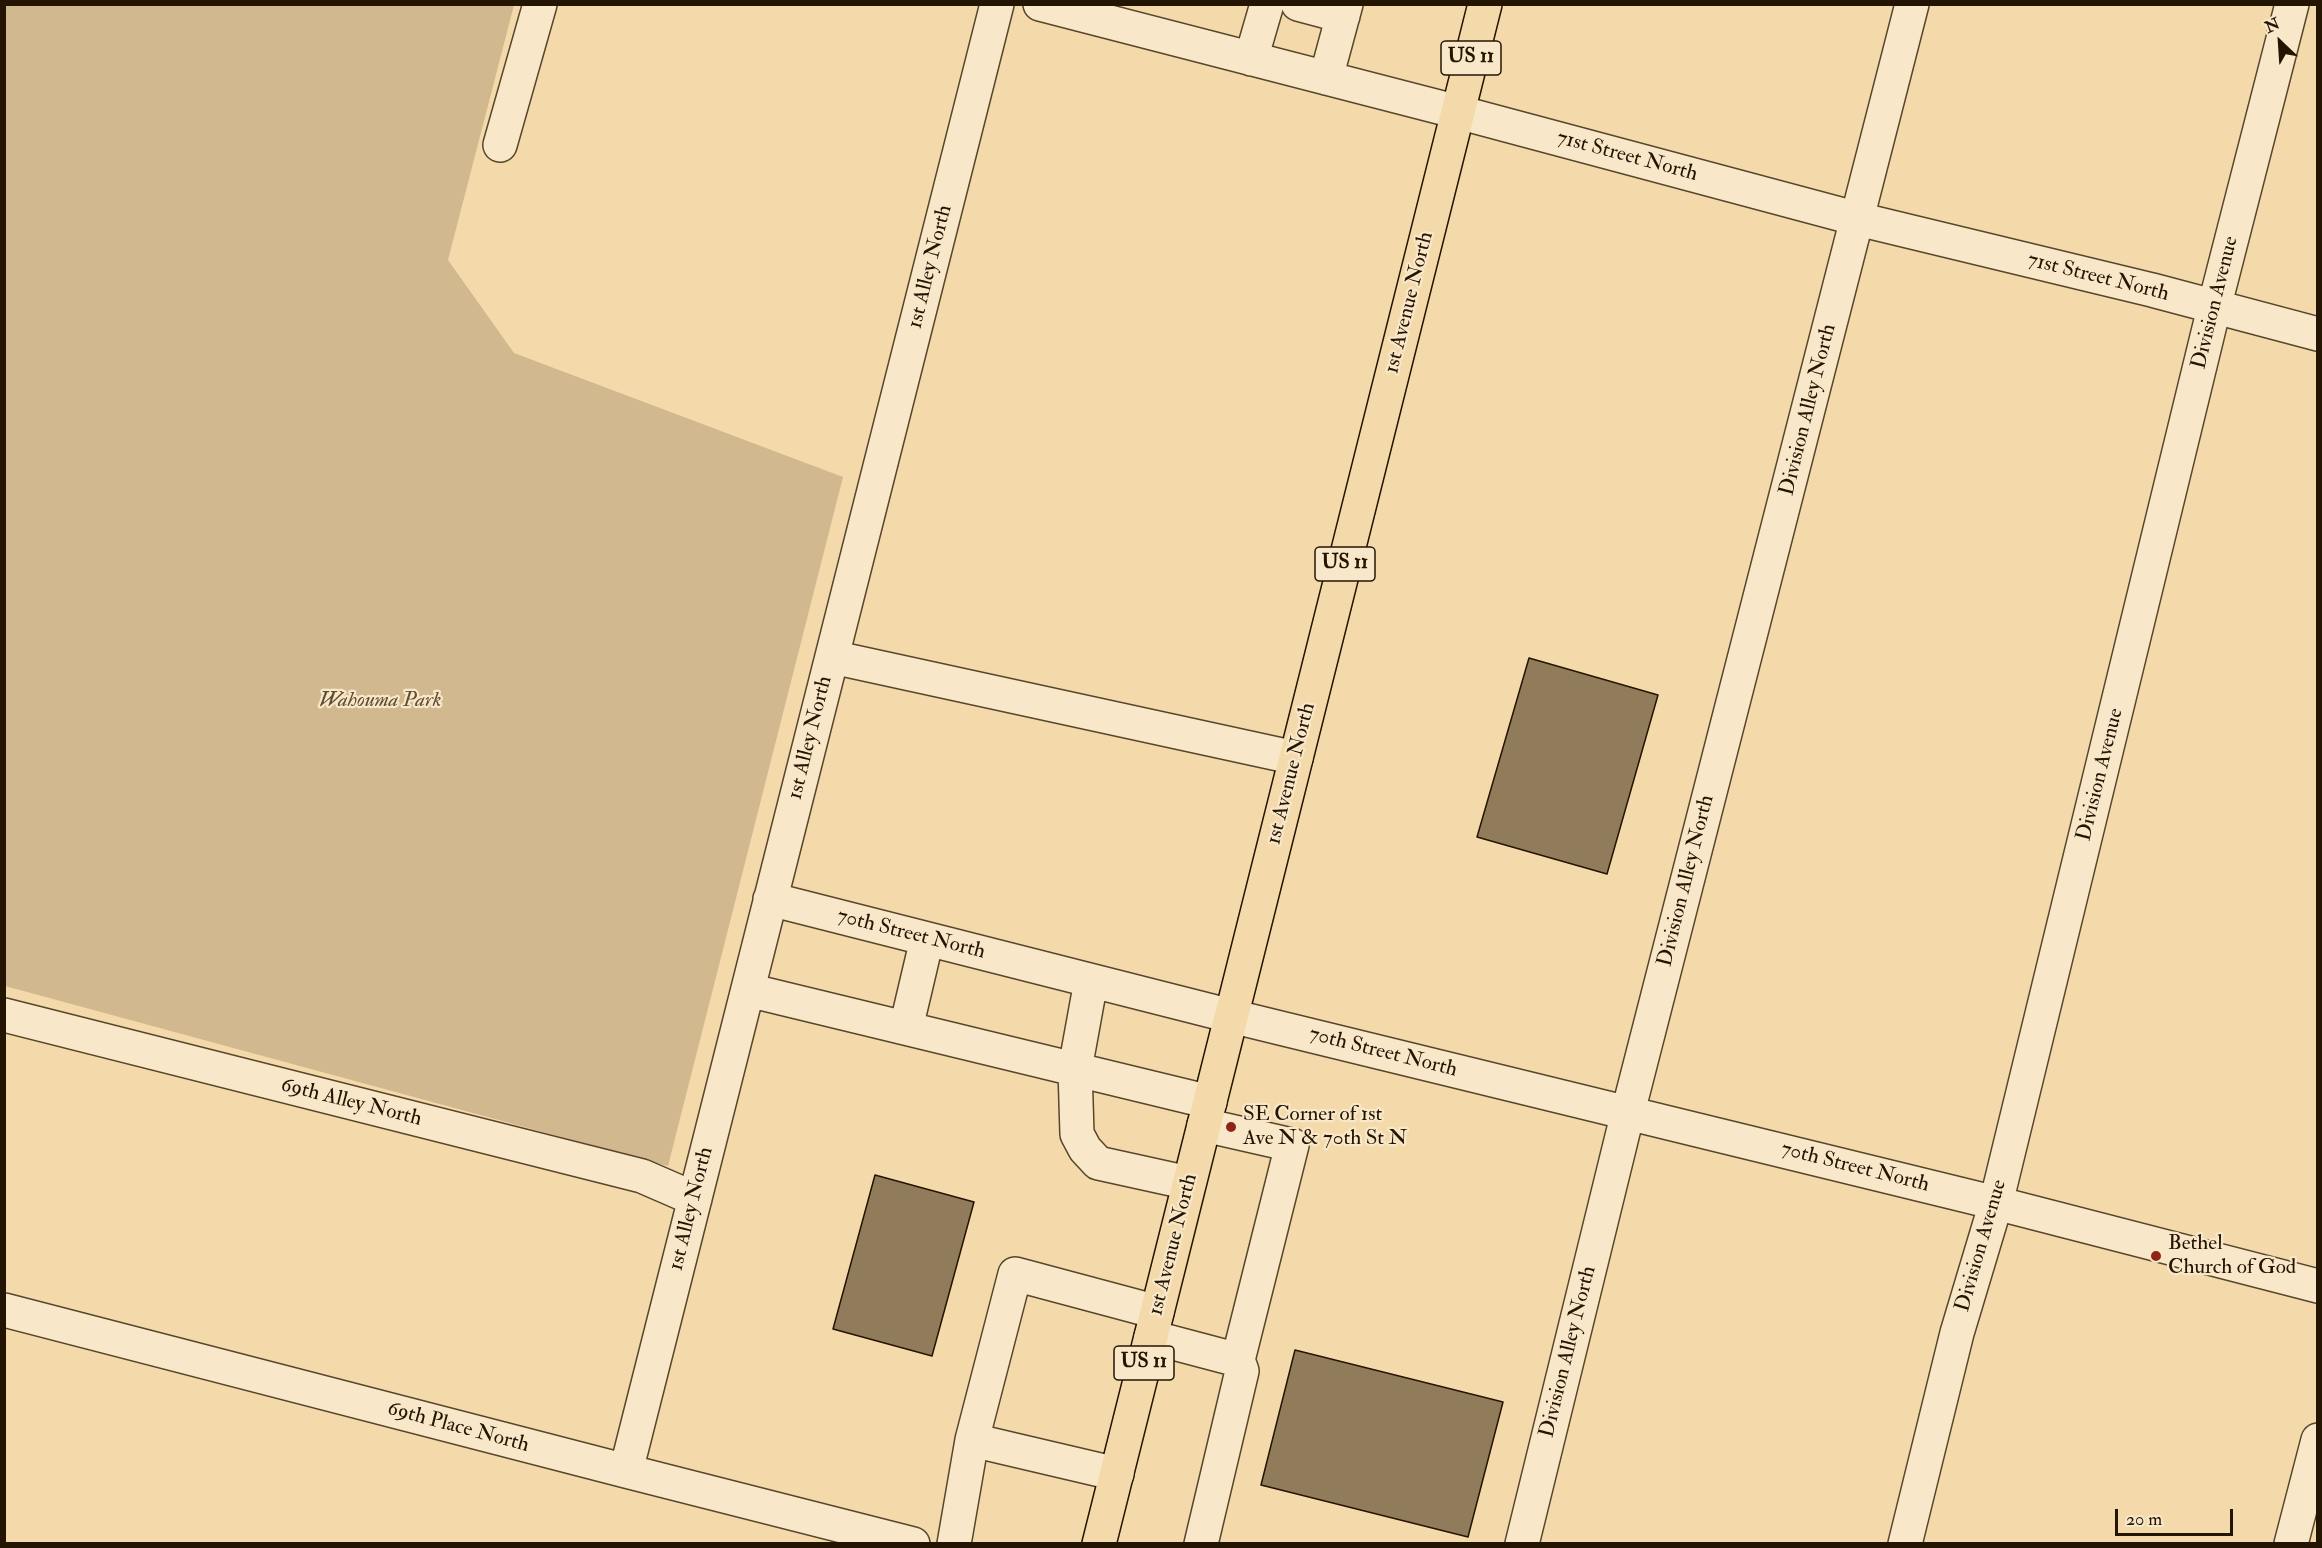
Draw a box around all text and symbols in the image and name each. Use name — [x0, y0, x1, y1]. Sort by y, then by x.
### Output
north arrow — [2250, 12, 2310, 72]
text: N — [2262, 14, 2283, 38]
road number: US 11 — [1441, 41, 1501, 75]
street label: 71st Street North — [1554, 126, 1700, 188]
street label: 1st Alley North — [903, 203, 959, 331]
street label: 1st Avenue North — [1380, 230, 1440, 376]
street label: Division Avenue — [2187, 234, 2245, 372]
street label: 71st Street North — [2025, 248, 2171, 308]
street label: Division Alley North — [1776, 322, 1842, 498]
road number: US 11 — [1315, 547, 1375, 581]
street label: 1st Alley North — [783, 674, 839, 802]
park label: Wahouma Park — [319, 688, 441, 714]
street label: 1st Avenue North — [1262, 701, 1322, 847]
street label: Division Avenue — [2072, 706, 2130, 844]
street label: Division Alley North — [1654, 793, 1720, 969]
street label: 70th Street North — [834, 904, 988, 966]
street label: 70th Street North — [1306, 1022, 1460, 1084]
street label: 69th Alley North — [278, 1073, 424, 1133]
place label: SE Corner of 1st Ave N & 70th St N — [1243, 1102, 1407, 1152]
marker: SE Corner of 1st Ave N & 70th St N — [1224, 1120, 1238, 1134]
street label: 70th Street North — [1778, 1137, 1932, 1199]
street label: 1st Alley North — [664, 1145, 720, 1273]
street label: 1st Avenue North — [1144, 1172, 1204, 1318]
street label: Division Avenue — [1951, 1177, 2013, 1315]
place label: Bethel Church of God — [2168, 1231, 2296, 1281]
marker: Bethel Church of God — [2149, 1249, 2163, 1263]
street label: Division Alley North — [1536, 1264, 1602, 1440]
road number: US 11 — [1114, 1346, 1174, 1380]
street label: 69th Place North — [384, 1397, 532, 1459]
scale bar — [2118, 1497, 2236, 1535]
text: 20 m — [2126, 1508, 2162, 1531]

